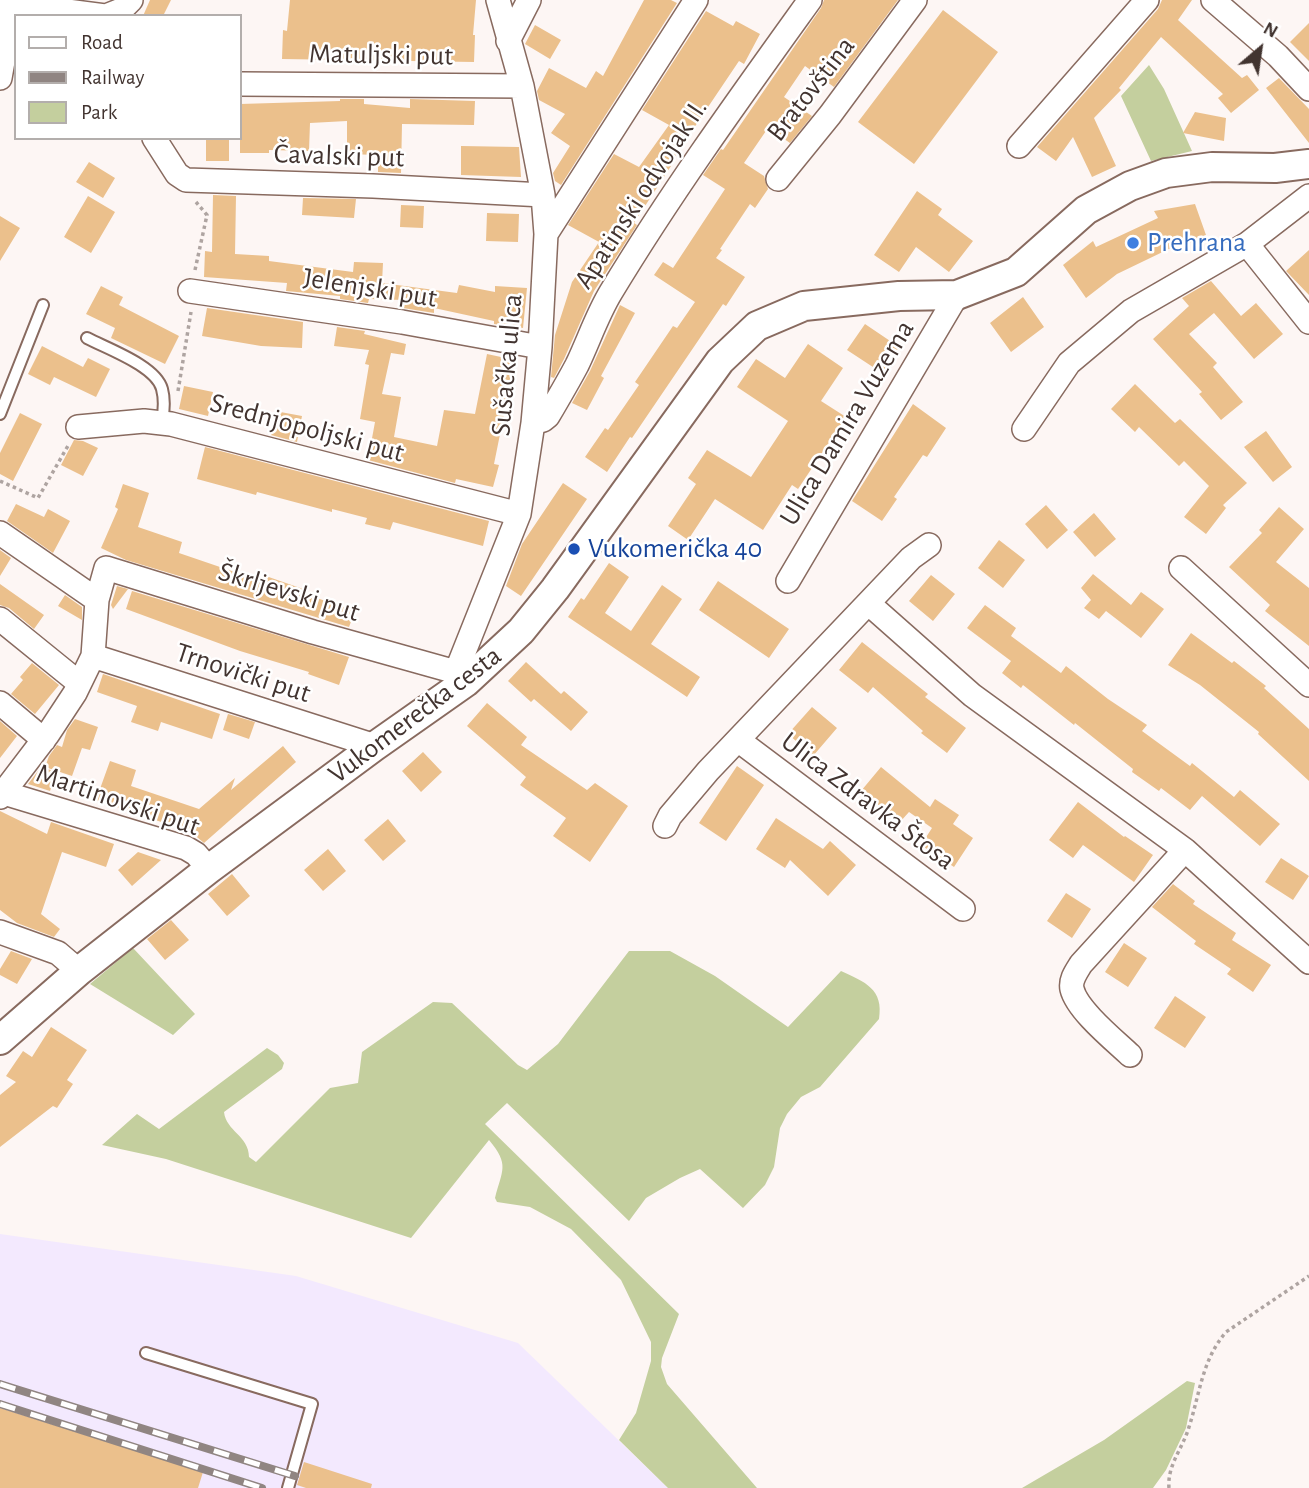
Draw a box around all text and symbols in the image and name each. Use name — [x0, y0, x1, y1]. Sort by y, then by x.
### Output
legend — [14, 14, 242, 140]
north arrow — [1225, 14, 1295, 84]
text: N — [1260, 19, 1281, 42]
street label: Bratovština — [760, 30, 862, 148]
text: Road — [81, 32, 123, 53]
street label: Matuljski put — [309, 37, 453, 73]
text: Railway — [81, 67, 144, 88]
street label: Apatinski odvojak II. — [567, 93, 715, 295]
text: Park — [81, 102, 117, 123]
street label: Čavalski put — [273, 137, 405, 175]
place label: Prehrana — [1147, 226, 1246, 260]
marker: Prehrana — [1125, 235, 1141, 251]
street label: Jelenjski put — [301, 261, 439, 315]
street label: Sušačka ulica — [484, 292, 530, 438]
street label: Ulica Damira Vuzema — [772, 314, 922, 532]
street label: Srednjopoljski put — [206, 386, 408, 470]
place label: Vukomerička 40 — [588, 532, 762, 566]
marker: Vukomerička 40 — [566, 541, 582, 557]
street label: Škrljevski put — [214, 555, 364, 629]
street label: Trnovički put — [171, 635, 315, 711]
street label: Vukomerečka cesta — [322, 639, 508, 791]
street label: Ulica Zdravka Štosa — [774, 725, 962, 877]
street label: Martinovski put — [32, 756, 204, 844]

